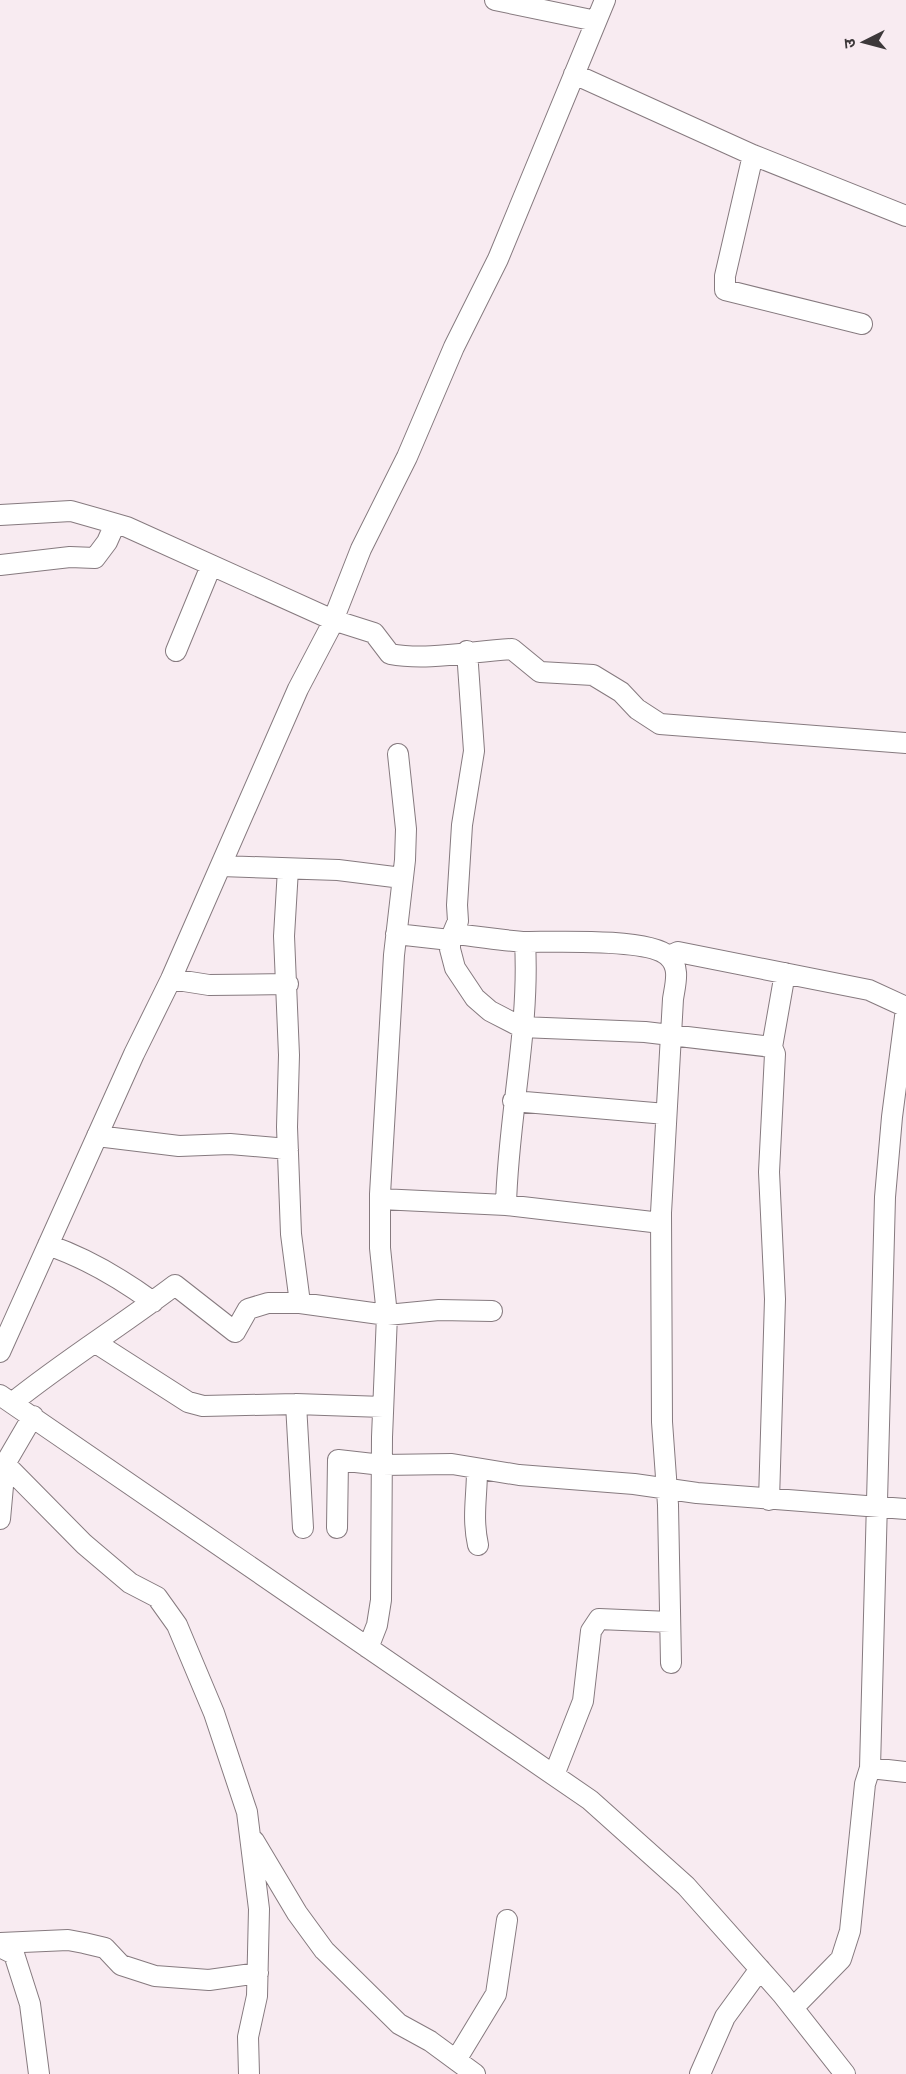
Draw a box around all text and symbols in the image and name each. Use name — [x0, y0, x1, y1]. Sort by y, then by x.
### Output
north arrow — [834, 12, 894, 72]
text: उ — [839, 37, 860, 49]

